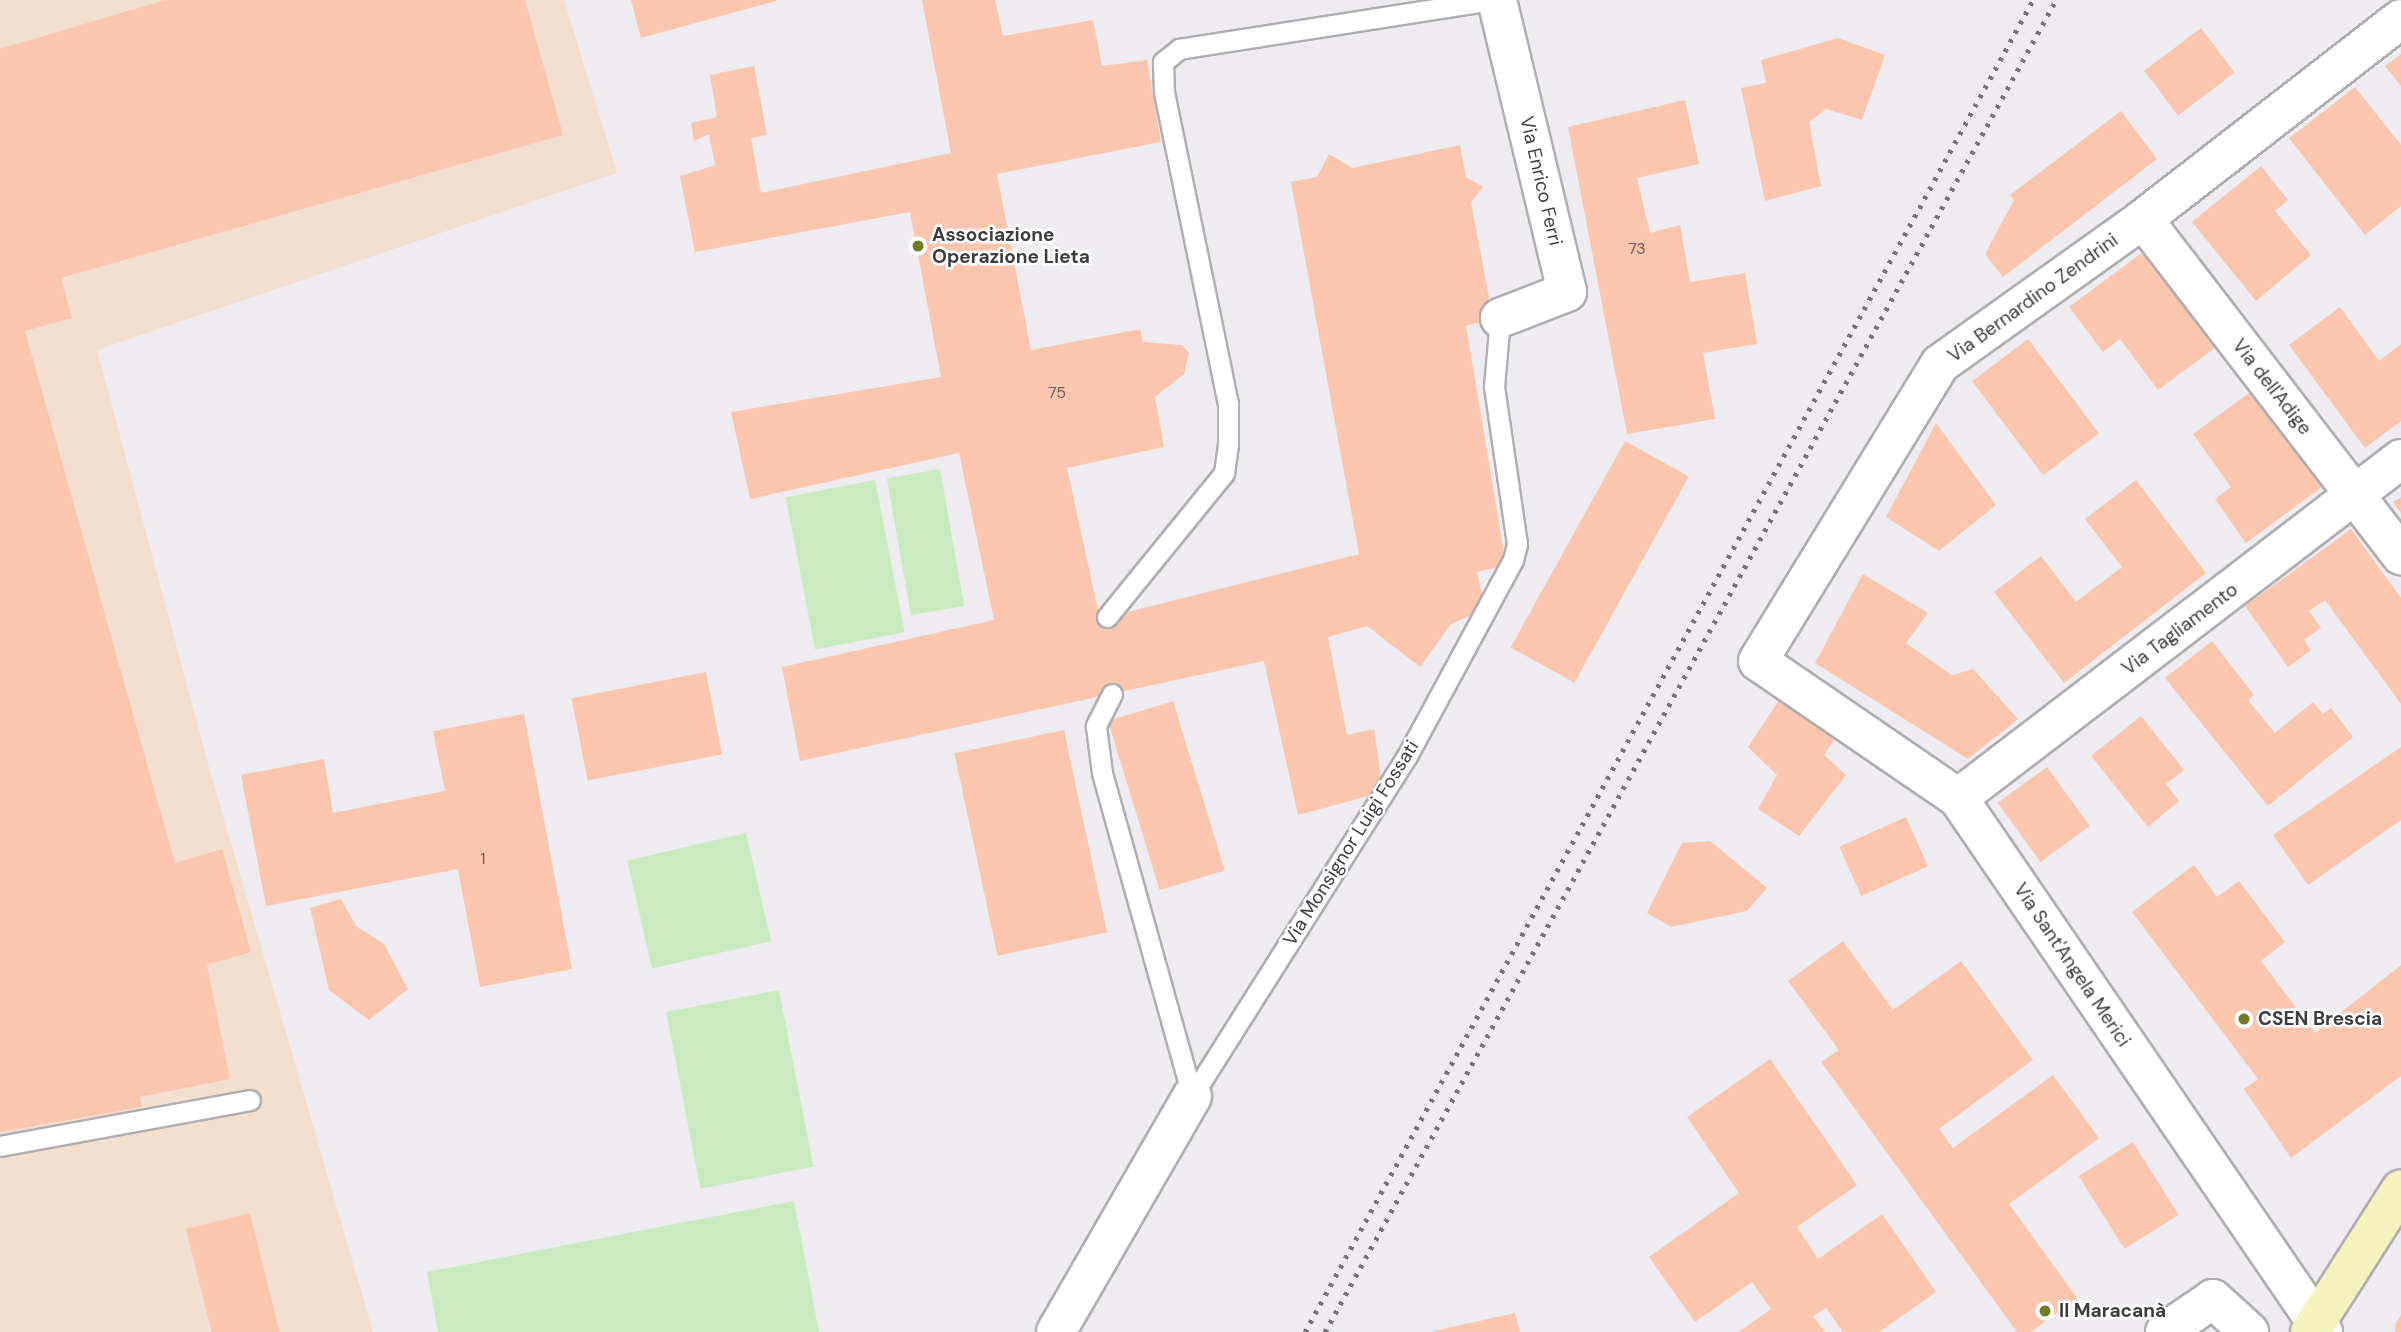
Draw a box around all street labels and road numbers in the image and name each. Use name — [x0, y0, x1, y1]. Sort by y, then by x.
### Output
street label: Via Enrico Ferri — [1515, 114, 1567, 248]
street label: Via Bernardino Zendrini — [1944, 229, 2122, 367]
street label: Via dell'Adige — [2228, 335, 2316, 439]
street label: Via Tagliamento — [2118, 578, 2242, 680]
street label: Via Monsignor Luigi Fossati — [1278, 736, 1424, 950]
street label: Via Sant'Angela Merici — [2009, 879, 2135, 1051]

